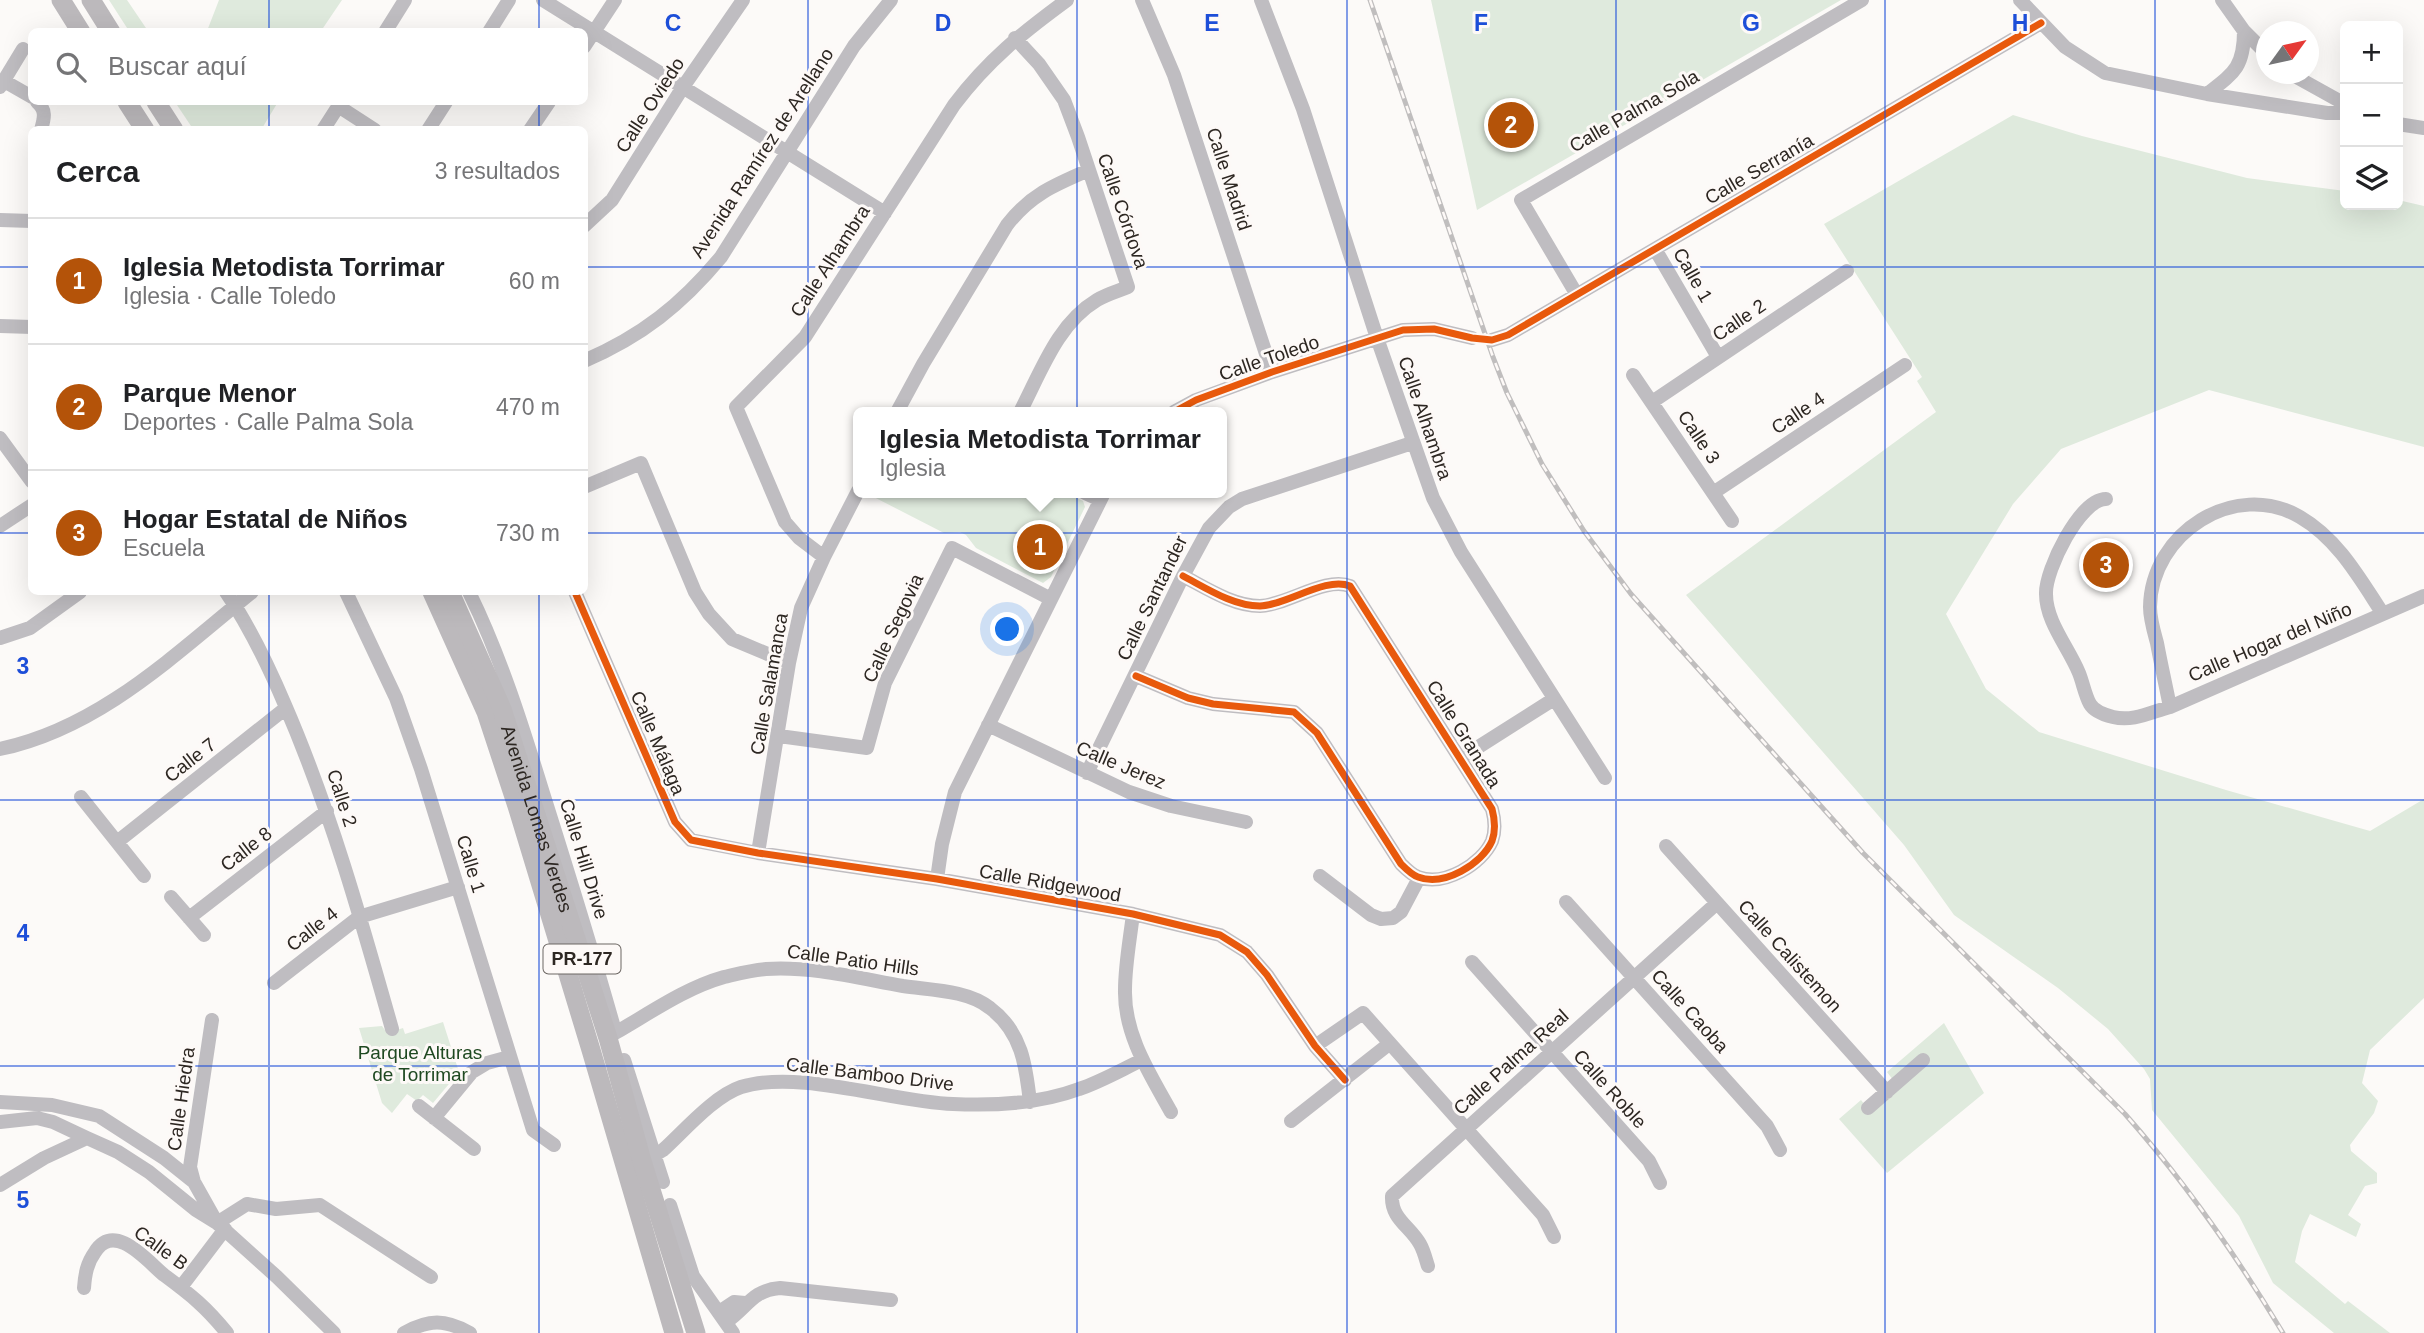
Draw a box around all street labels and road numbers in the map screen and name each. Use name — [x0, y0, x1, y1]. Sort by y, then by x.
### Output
street label: Avenida Ramírez de Arellano — [686, 44, 838, 262]
street label: Calle Oviedo — [612, 54, 688, 156]
street label: Calle Palma Sola — [1566, 65, 1703, 157]
street label: Calle Madrid — [1203, 125, 1255, 233]
street label: Calle Serranía — [1701, 129, 1817, 208]
street label: Calle Córdova — [1093, 151, 1153, 272]
street label: Calle Alhambra — [786, 201, 874, 321]
street label: Calle 1 — [1669, 244, 1717, 306]
street label: Calle 2 — [1709, 295, 1769, 345]
street label: Calle Toledo — [1216, 331, 1322, 385]
street label: Calle Alhambra — [1394, 354, 1456, 483]
street label: Calle 4 — [1768, 388, 1829, 438]
street label: Calle 3 — [1674, 407, 1724, 467]
street label: Calle Santander — [1113, 532, 1192, 664]
street label: Calle Segovia — [859, 570, 927, 686]
street label: Calle Hogar del Niño — [2185, 598, 2355, 686]
street label: Calle Salamanca — [746, 611, 792, 757]
street label: Calle Granada — [1423, 676, 1506, 792]
street label: Calle Málaga — [627, 688, 689, 799]
street label: Avenida Lomas Verdes — [497, 722, 577, 915]
street label: Calle 7 — [160, 734, 220, 786]
street label: Calle Jerez — [1073, 737, 1169, 793]
street label: Calle 2 — [323, 767, 361, 829]
street label: Calle Hill Drive — [556, 796, 612, 922]
street label: Calle 8 — [216, 823, 276, 875]
street label: Calle 1 — [452, 833, 490, 895]
street label: Calle Ridgewood — [977, 860, 1123, 906]
street label: Calle Calistemon — [1734, 896, 1846, 1016]
street label: Calle 4 — [282, 902, 342, 955]
street label: Calle Patio Hills — [786, 940, 920, 980]
road number: PR-177 — [544, 944, 620, 974]
street label: Calle Caoba — [1647, 965, 1733, 1057]
street label: Calle Palma Real — [1449, 1005, 1573, 1119]
street label: Calle Hiedra — [163, 1045, 199, 1152]
street label: Calle Roble — [1569, 1045, 1651, 1133]
street label: Calle Bamboo Drive — [785, 1053, 955, 1095]
street label: Calle B — [130, 1222, 192, 1274]

